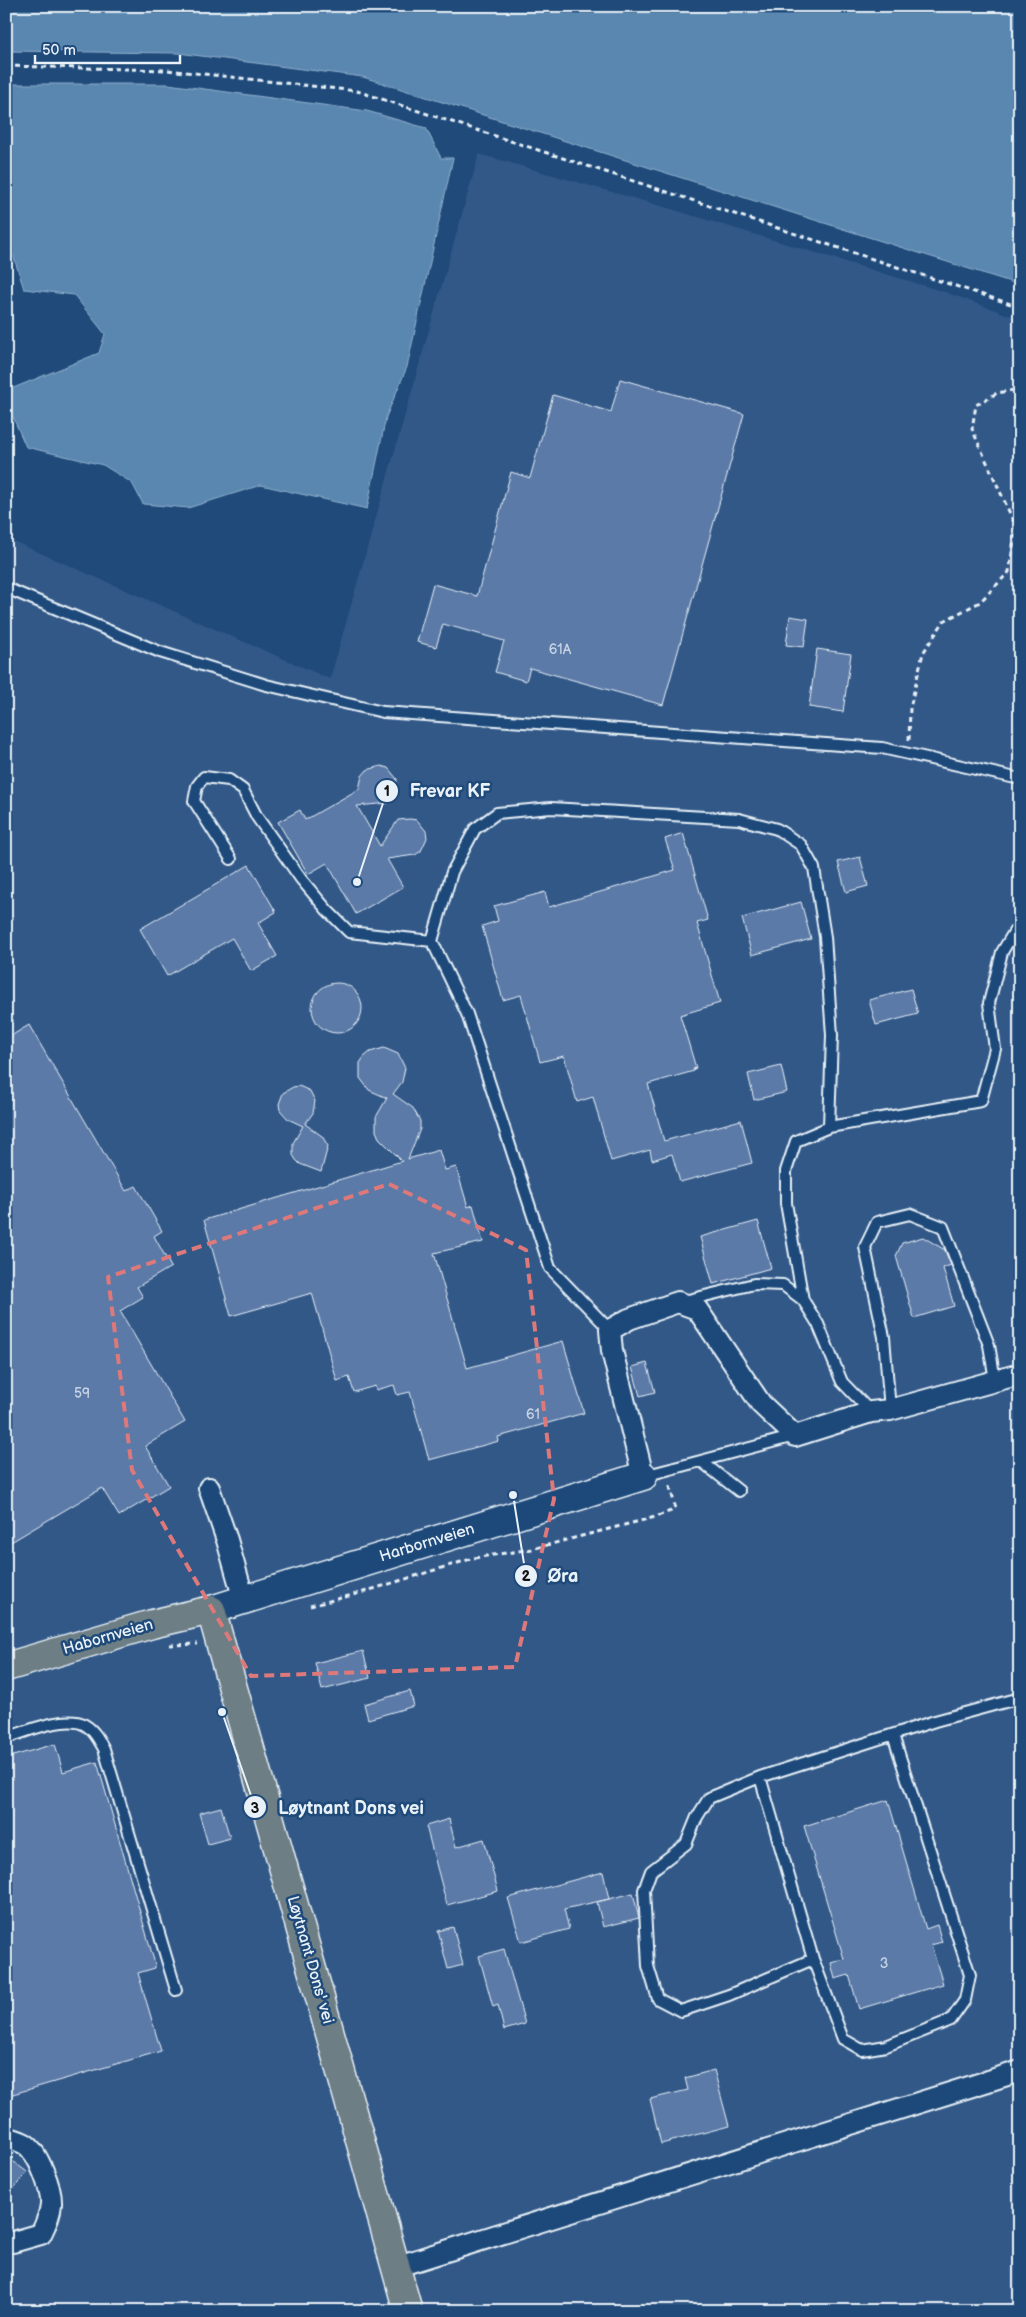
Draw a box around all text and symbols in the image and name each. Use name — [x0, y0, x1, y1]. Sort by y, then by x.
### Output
scale bar — [35, 32, 180, 64]
text: 50 m — [42, 41, 76, 60]
house number: 61A — [549, 641, 572, 658]
callout: Frevar KF — [374, 774, 500, 807]
text: Frevar KF — [410, 781, 490, 802]
text: 1 — [384, 782, 390, 801]
house number: 59 — [74, 1385, 90, 1402]
house number: 61 — [526, 1406, 540, 1423]
street label: Harbornveien — [377, 1519, 477, 1567]
callout: Øra — [513, 1559, 589, 1592]
text: Øra — [548, 1566, 578, 1587]
text: 2 — [522, 1567, 531, 1586]
street label: Habornveien — [61, 1615, 155, 1659]
callout: Løytnant Dons vei — [243, 1791, 434, 1824]
text: Løytnant Dons vei — [278, 1798, 424, 1819]
text: 3 — [251, 1799, 260, 1818]
street label: Løytnant Dons' vei — [283, 1894, 337, 2026]
house number: 3 — [880, 1955, 888, 1972]

